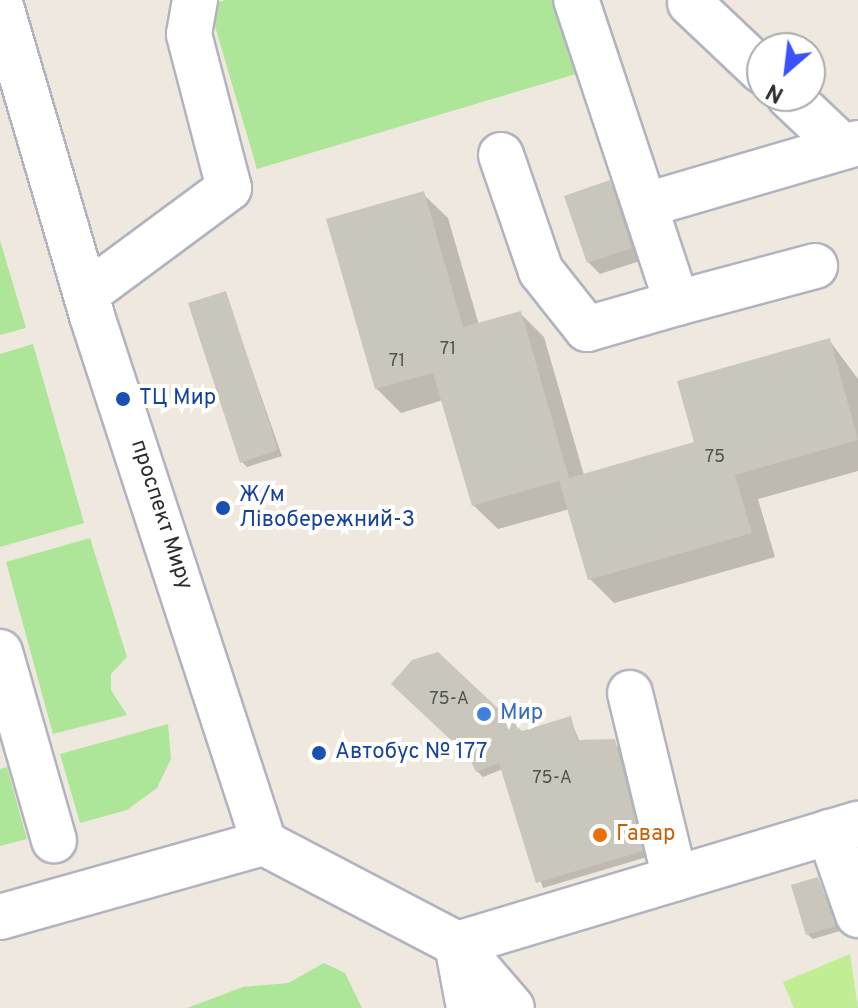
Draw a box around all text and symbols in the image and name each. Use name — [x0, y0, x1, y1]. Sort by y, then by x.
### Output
north arrow — [746, 32, 826, 112]
text: N — [762, 76, 789, 107]
house number: 71 — [440, 339, 456, 361]
house number: 71 — [389, 351, 405, 373]
place label: ТЦ Мир — [139, 386, 216, 412]
marker: ТЦ Мир — [114, 390, 132, 408]
street label: проспект Миру — [124, 437, 198, 593]
house number: 75 — [705, 447, 725, 469]
place label: Ж/м Лівобережний-3 — [239, 482, 415, 534]
marker: Ж/м Лівобережний-3 — [214, 499, 232, 517]
house number: 75-А — [429, 689, 469, 711]
place label: Мир — [500, 701, 543, 727]
marker: Мир — [475, 705, 493, 723]
place label: Автобус № 177 — [335, 740, 487, 766]
marker: Автобус № 177 — [310, 744, 328, 762]
house number: 75-А — [532, 768, 572, 790]
place label: Гавар — [616, 822, 675, 848]
marker: Гавар — [591, 826, 609, 844]

